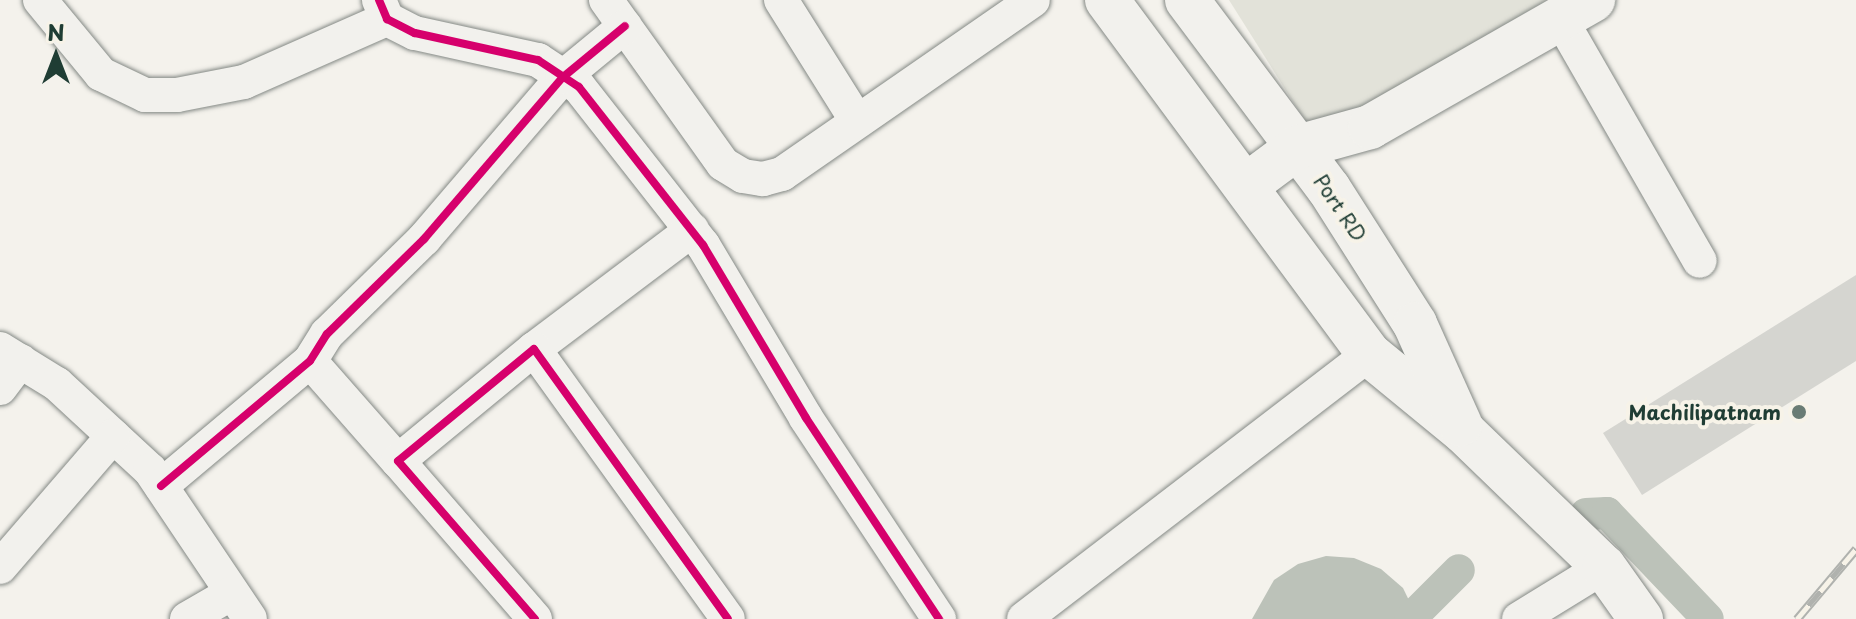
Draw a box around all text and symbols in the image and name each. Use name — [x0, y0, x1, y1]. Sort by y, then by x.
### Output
text: N — [47, 15, 65, 48]
north arrow — [16, 16, 96, 96]
street label: Port RD — [1309, 169, 1371, 247]
place label: Machilipatnam — [1629, 400, 1781, 424]
marker: Machilipatnam — [1788, 401, 1810, 423]

